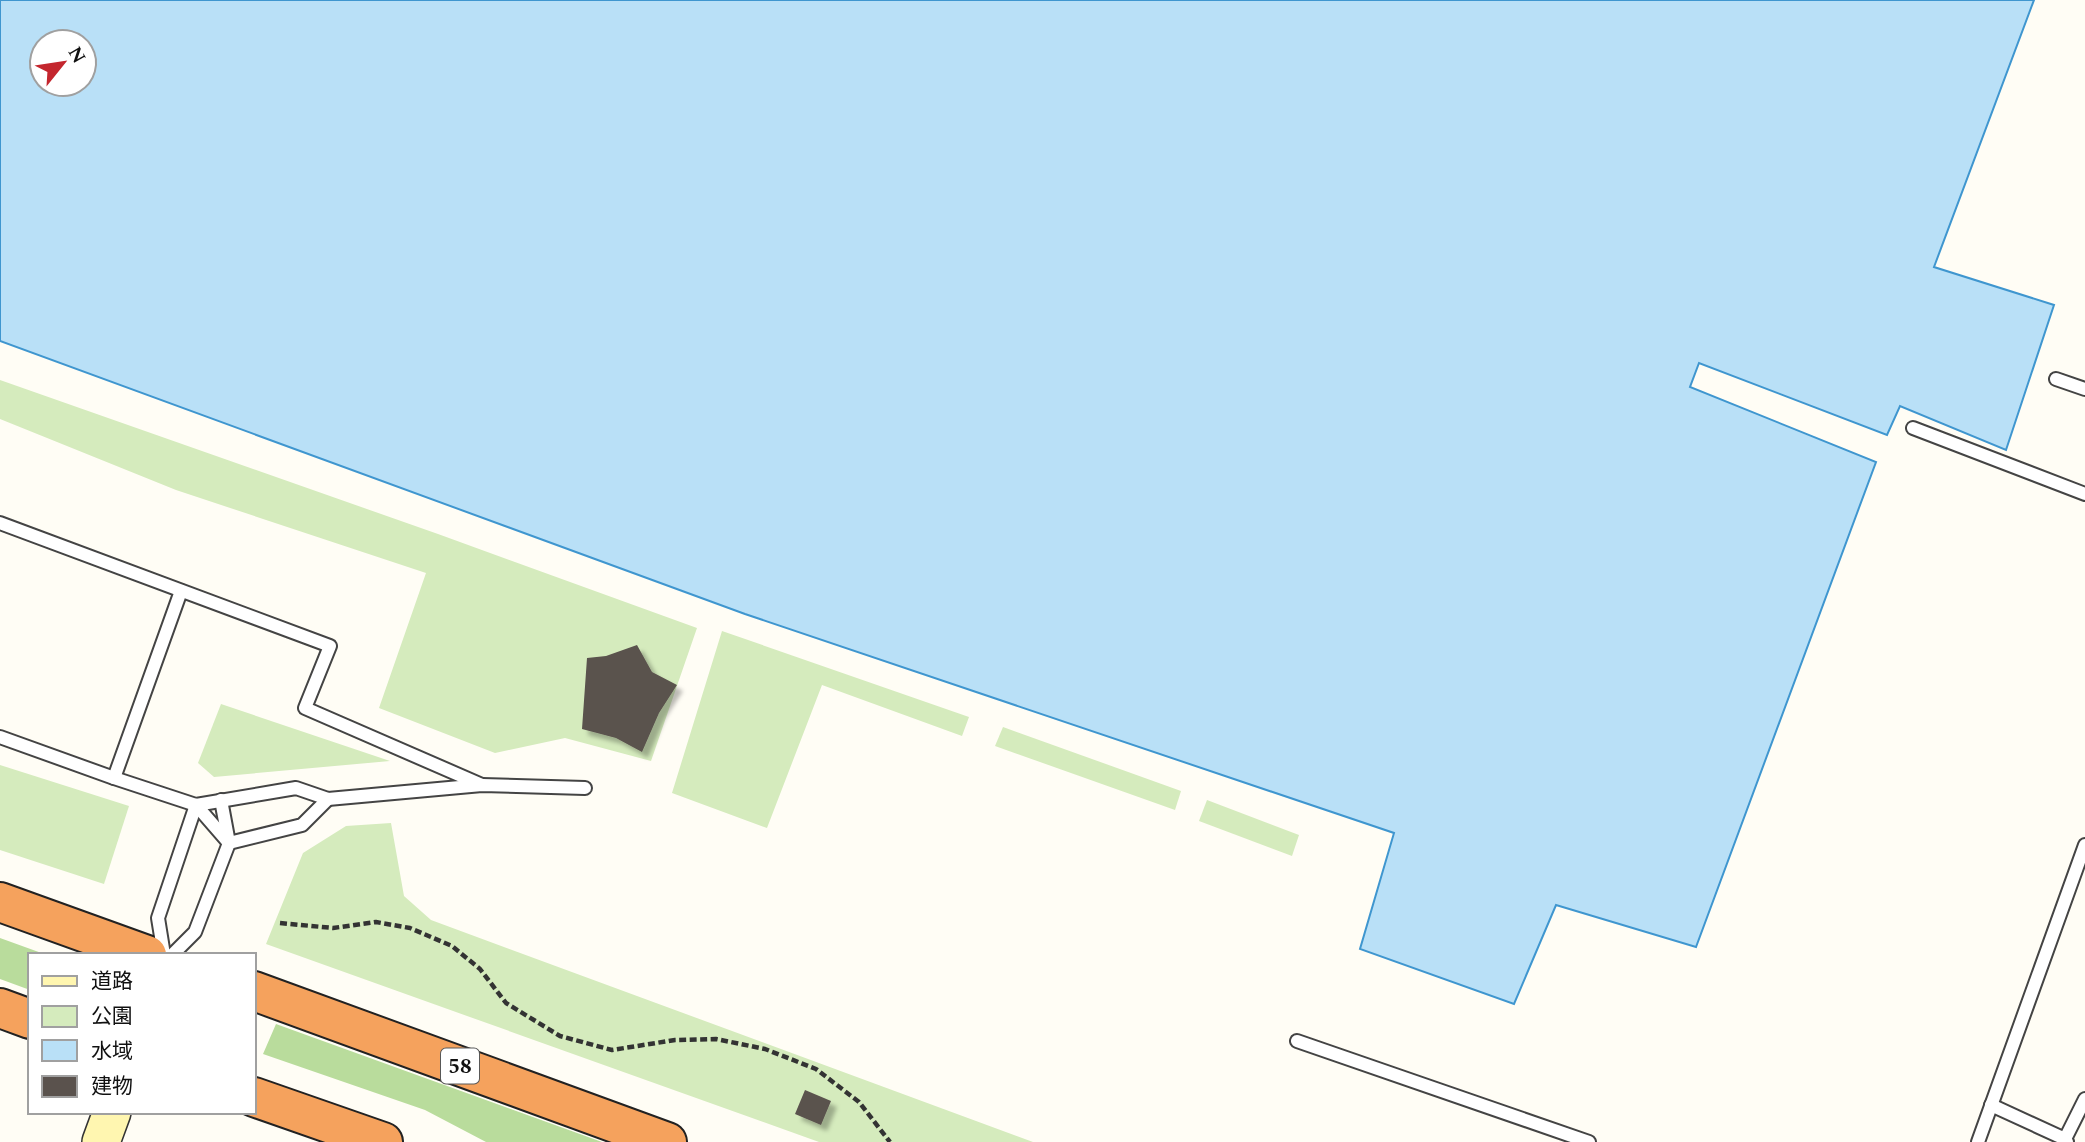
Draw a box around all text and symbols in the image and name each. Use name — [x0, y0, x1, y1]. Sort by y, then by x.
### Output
north arrow — [28, 28, 98, 98]
text: N — [60, 41, 93, 69]
legend — [28, 953, 256, 1114]
text: 道路 — [91, 966, 133, 998]
text: 公園 — [91, 1001, 133, 1033]
text: 水域 — [91, 1036, 133, 1068]
road number: 58 — [441, 1048, 479, 1084]
text: 建物 — [91, 1071, 133, 1103]

